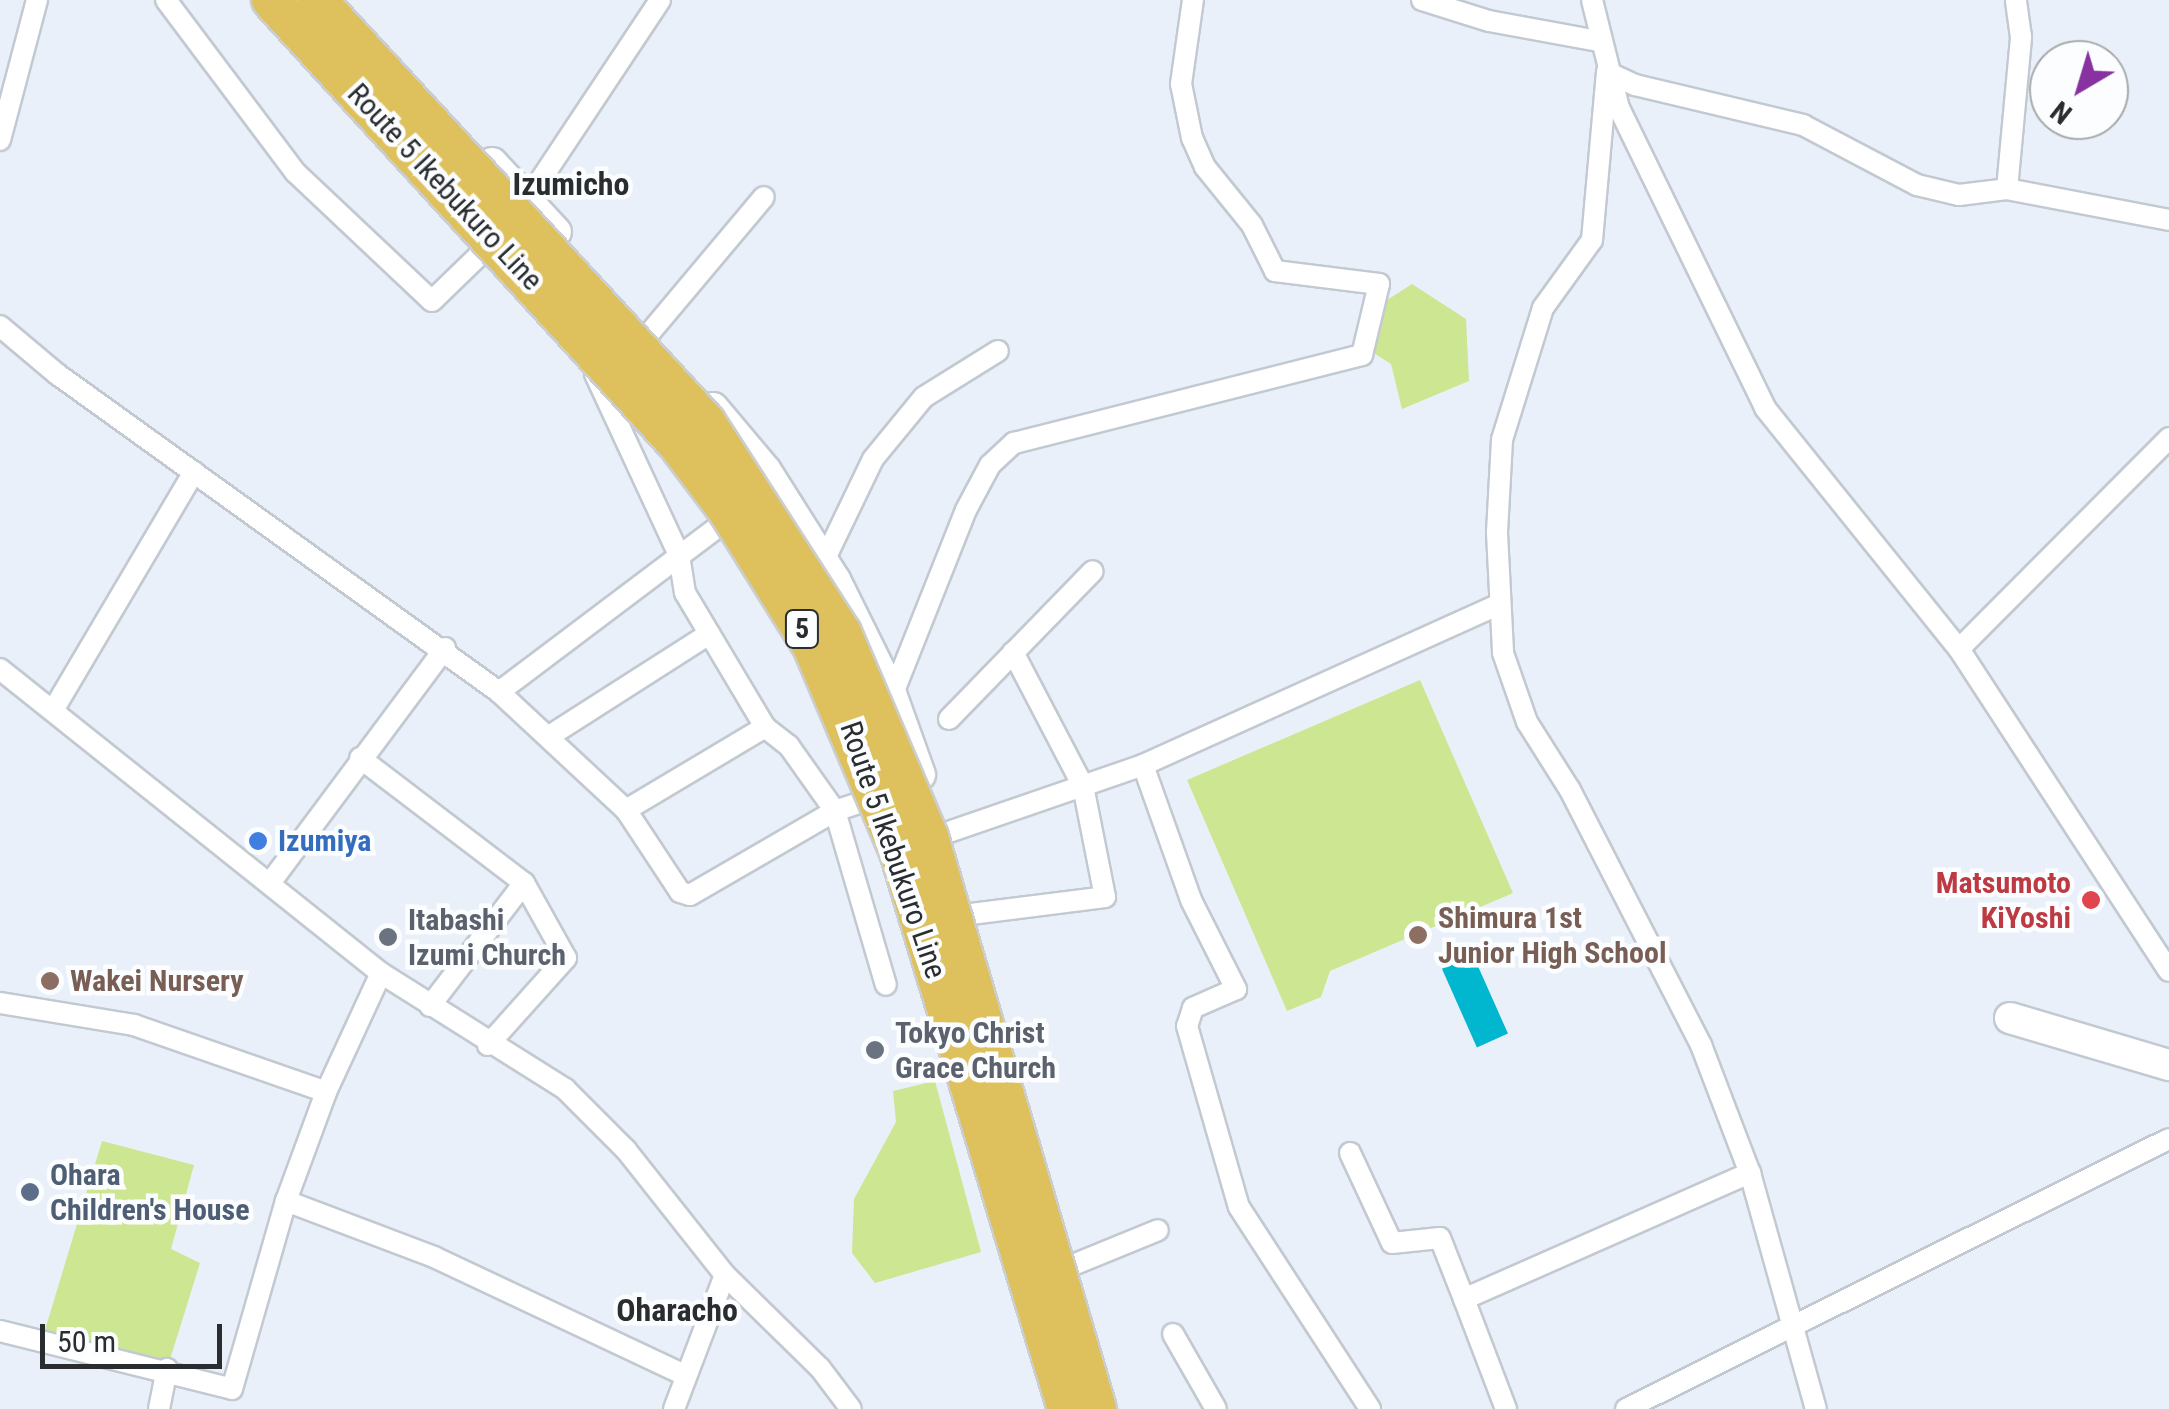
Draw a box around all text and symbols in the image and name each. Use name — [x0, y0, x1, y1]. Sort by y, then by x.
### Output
north arrow — [2029, 40, 2129, 140]
street label: Route 5 Ikebukuro Line — [340, 76, 550, 298]
text: N — [2045, 94, 2078, 131]
district label: Izumicho — [512, 165, 630, 203]
road number: 5 — [784, 606, 820, 652]
street label: Route 5 Ikebukuro Line — [832, 717, 954, 983]
place label: Izumiya — [278, 823, 372, 859]
marker: Izumiya — [247, 830, 269, 852]
place label: Matsumoto KiYoshi — [1936, 865, 2071, 936]
marker: Matsumoto KiYoshi — [2080, 889, 2102, 911]
place label: Shimura 1st Junior High School — [1438, 900, 1666, 970]
place label: Itabashi Izumi Church — [408, 902, 566, 972]
marker: Shimura 1st Junior High School — [1407, 924, 1429, 946]
marker: Itabashi Izumi Church — [377, 926, 399, 948]
place label: Wakei Nursery — [70, 963, 244, 999]
marker: Wakei Nursery — [39, 970, 61, 992]
place label: Tokyo Christ Grace Church — [895, 1015, 1056, 1086]
marker: Tokyo Christ Grace Church — [864, 1039, 886, 1061]
place label: Ohara Children's House — [50, 1157, 250, 1228]
marker: Ohara Children's House — [19, 1181, 41, 1203]
district label: Oharacho — [616, 1291, 738, 1329]
scale bar — [45, 1304, 228, 1366]
text: 50 m — [57, 1324, 116, 1359]

